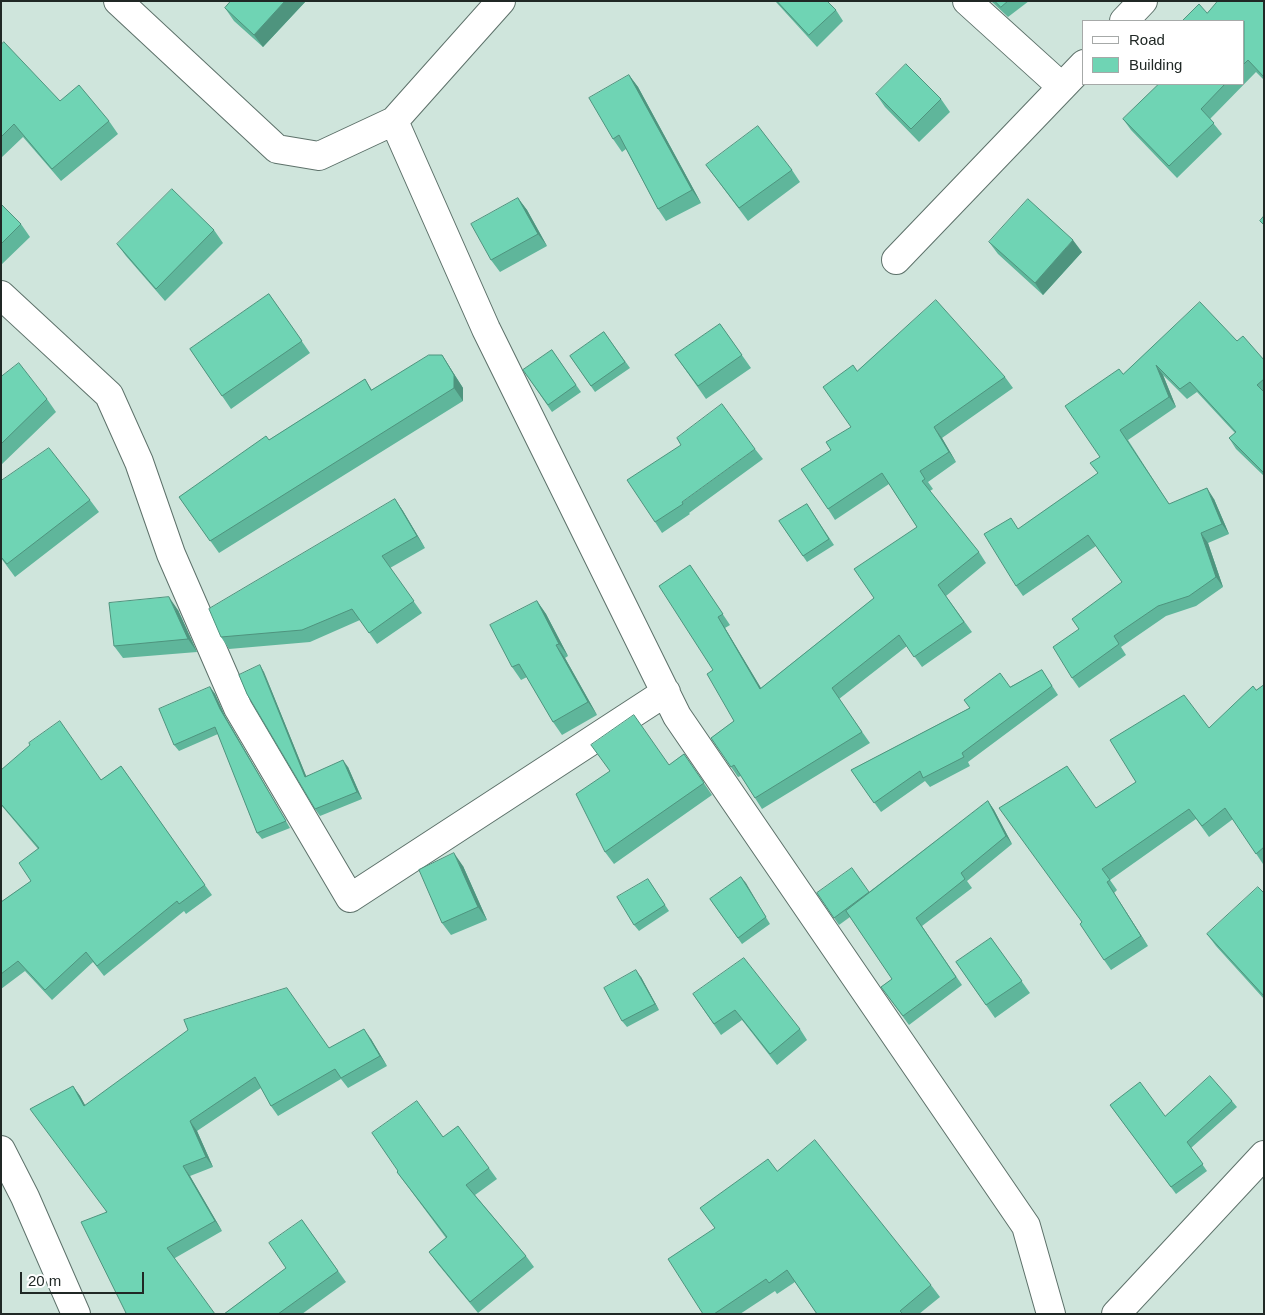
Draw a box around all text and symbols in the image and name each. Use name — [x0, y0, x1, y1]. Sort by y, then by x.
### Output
legend — [1082, 20, 1245, 85]
text: Road — [1129, 31, 1165, 48]
text: Building — [1129, 56, 1182, 73]
scale bar — [22, 1262, 146, 1294]
text: 20 m — [28, 1272, 61, 1289]

